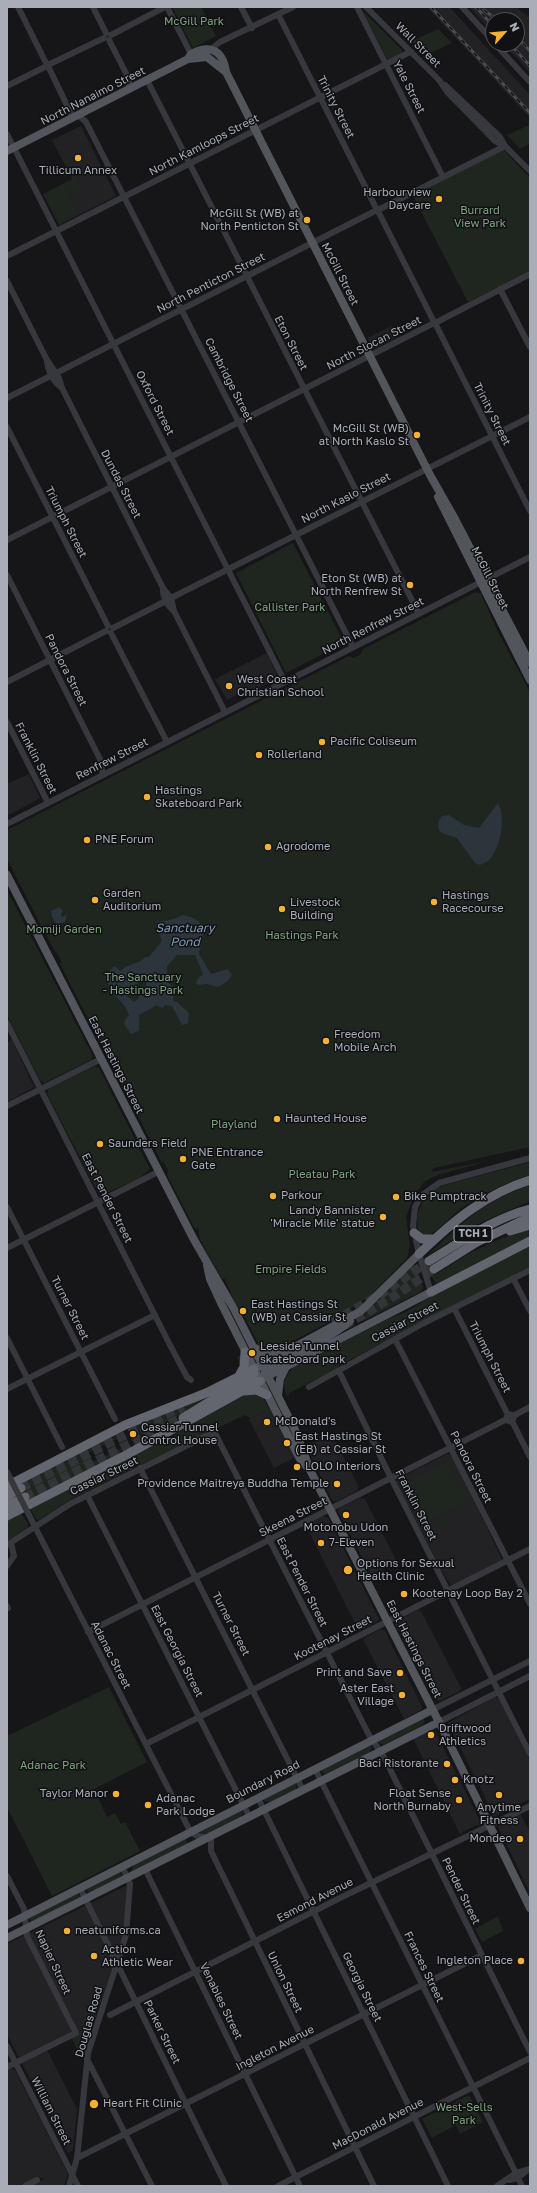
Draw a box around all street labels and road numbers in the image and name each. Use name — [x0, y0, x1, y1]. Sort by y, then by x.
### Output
street label: Wall Street — [393, 20, 443, 70]
street label: Yale Street — [390, 58, 428, 116]
street label: North Nanaimo Street — [39, 64, 147, 128]
street label: Trinity Street — [314, 73, 358, 141]
street label: North Kamloops Street — [147, 112, 261, 178]
street label: McGill Street — [319, 240, 361, 308]
street label: North Penticton Street — [155, 250, 267, 316]
street label: Eton Street — [272, 313, 310, 373]
street label: North Slocan Street — [324, 313, 424, 373]
street label: Cambridge Street — [202, 336, 256, 424]
street label: Oxford Street — [133, 368, 177, 438]
street label: Trinity Street — [470, 380, 514, 448]
street label: Dundas Street — [98, 447, 144, 521]
street label: North Kaslo Street — [299, 470, 393, 526]
street label: Triumph Street — [42, 484, 90, 560]
street label: McGill Street — [469, 544, 511, 612]
street label: North Renfrew Street — [320, 595, 426, 657]
street label: Pandora Street — [42, 632, 90, 708]
street label: Franklin Street — [12, 720, 60, 796]
street label: Renfrew Street — [74, 735, 150, 783]
street label: East Hastings Street — [86, 1014, 146, 1116]
street label: East Pender Street — [79, 1151, 135, 1245]
road number: TCH 1 — [454, 1226, 492, 1242]
street label: Turner Street — [48, 1274, 92, 1342]
street label: Cassiar Street — [369, 1299, 441, 1345]
street label: Triumph Street — [466, 1319, 514, 1395]
street label: Pandora Street — [447, 1429, 495, 1505]
street label: Cassiar Street — [68, 1454, 140, 1498]
street label: Franklin Street — [392, 1467, 440, 1543]
street label: Skeena Street — [257, 1494, 329, 1540]
street label: East Pender Street — [274, 1535, 330, 1629]
street label: Turner Street — [209, 1590, 253, 1658]
street label: East Hastings Street — [384, 1598, 444, 1700]
street label: East Georgia Street — [148, 1603, 206, 1699]
street label: Kootenay Street — [292, 1613, 374, 1663]
street label: Adanac Street — [88, 1619, 134, 1691]
street label: Boundary Road — [224, 1758, 302, 1806]
street label: Pender Street — [439, 1855, 483, 1927]
street label: Esmond Avenue — [275, 1875, 355, 1925]
street label: Napier Street — [32, 1927, 74, 1997]
street label: Frances Street — [401, 1929, 447, 2005]
street label: Union Street — [265, 1949, 305, 2015]
street label: Georgia Street — [339, 1950, 385, 2024]
street label: Venables Street — [197, 1960, 245, 2042]
street label: Douglas Road — [73, 1985, 105, 2059]
street label: Parker Street — [141, 1998, 183, 2066]
street label: Ingleton Avenue — [234, 2023, 316, 2073]
street label: William Street — [28, 2075, 74, 2147]
street label: MacDonald Avenue — [330, 2095, 426, 2153]

